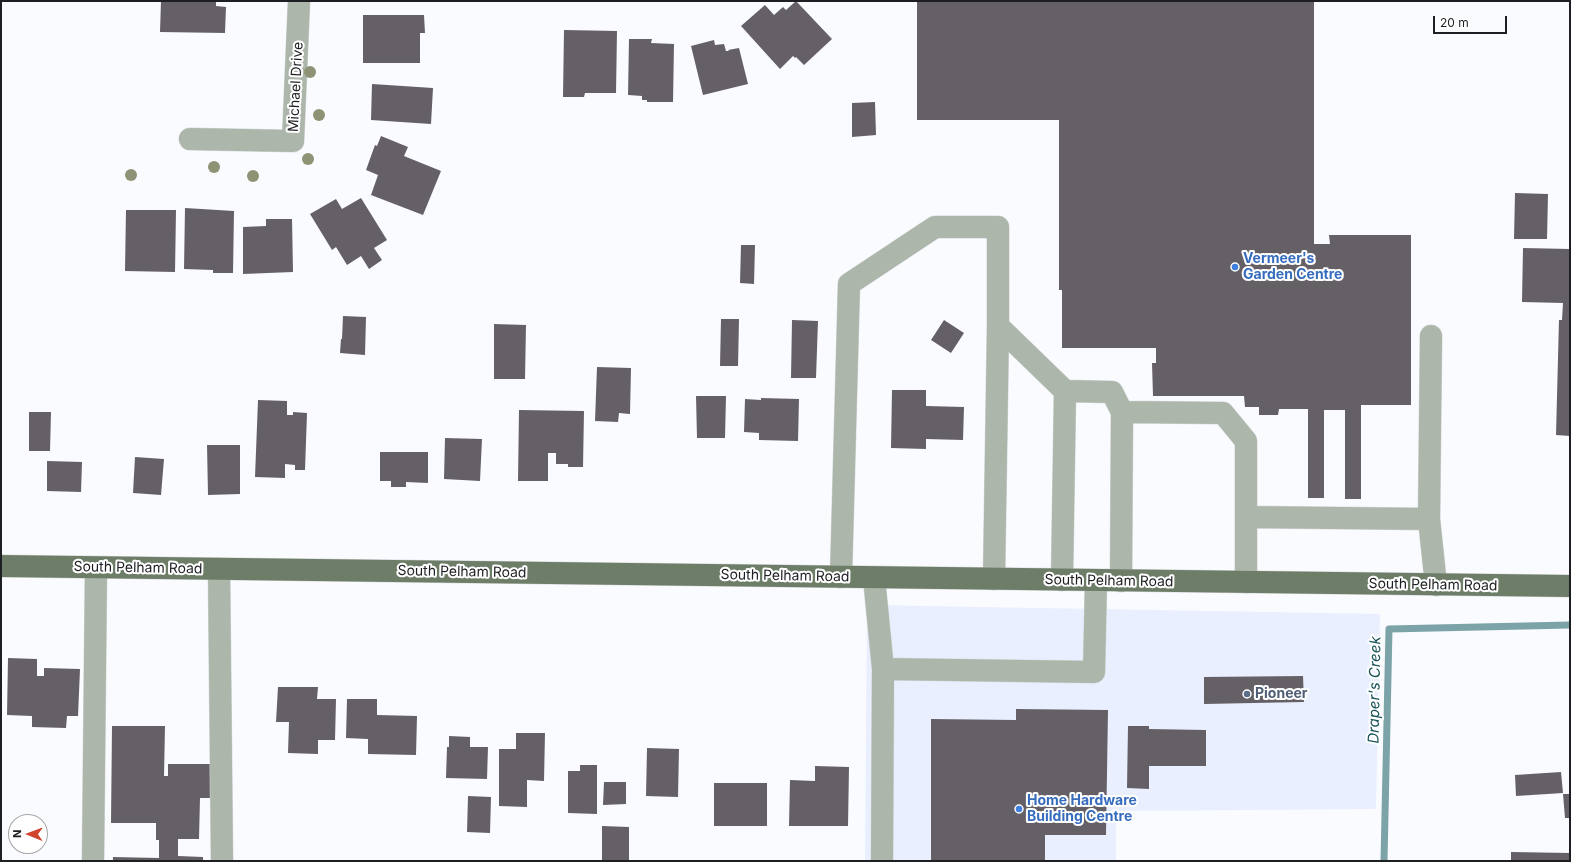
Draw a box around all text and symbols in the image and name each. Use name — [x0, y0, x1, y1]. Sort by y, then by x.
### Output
scale bar — [1435, 8, 1509, 34]
text: 20 m — [1440, 15, 1469, 30]
street label: Michael Drive — [285, 41, 307, 133]
place label: Vermeer's Garden Centre — [1243, 251, 1342, 284]
marker: Vermeer's Garden Centre — [1230, 262, 1240, 272]
street label: South Pelham Road — [73, 558, 203, 578]
street label: South Pelham Road — [397, 562, 527, 582]
street label: South Pelham Road — [720, 566, 850, 586]
street label: South Pelham Road — [1044, 571, 1174, 591]
street label: South Pelham Road — [1368, 575, 1498, 595]
water label: Draper's Creek — [1365, 636, 1385, 744]
place label: Pioneer — [1255, 686, 1308, 702]
marker: Pioneer — [1242, 689, 1252, 699]
place label: Home Hardware Building Centre — [1027, 793, 1137, 826]
marker: Home Hardware Building Centre — [1014, 804, 1024, 814]
north arrow — [8, 814, 48, 854]
text: N — [10, 829, 24, 838]

